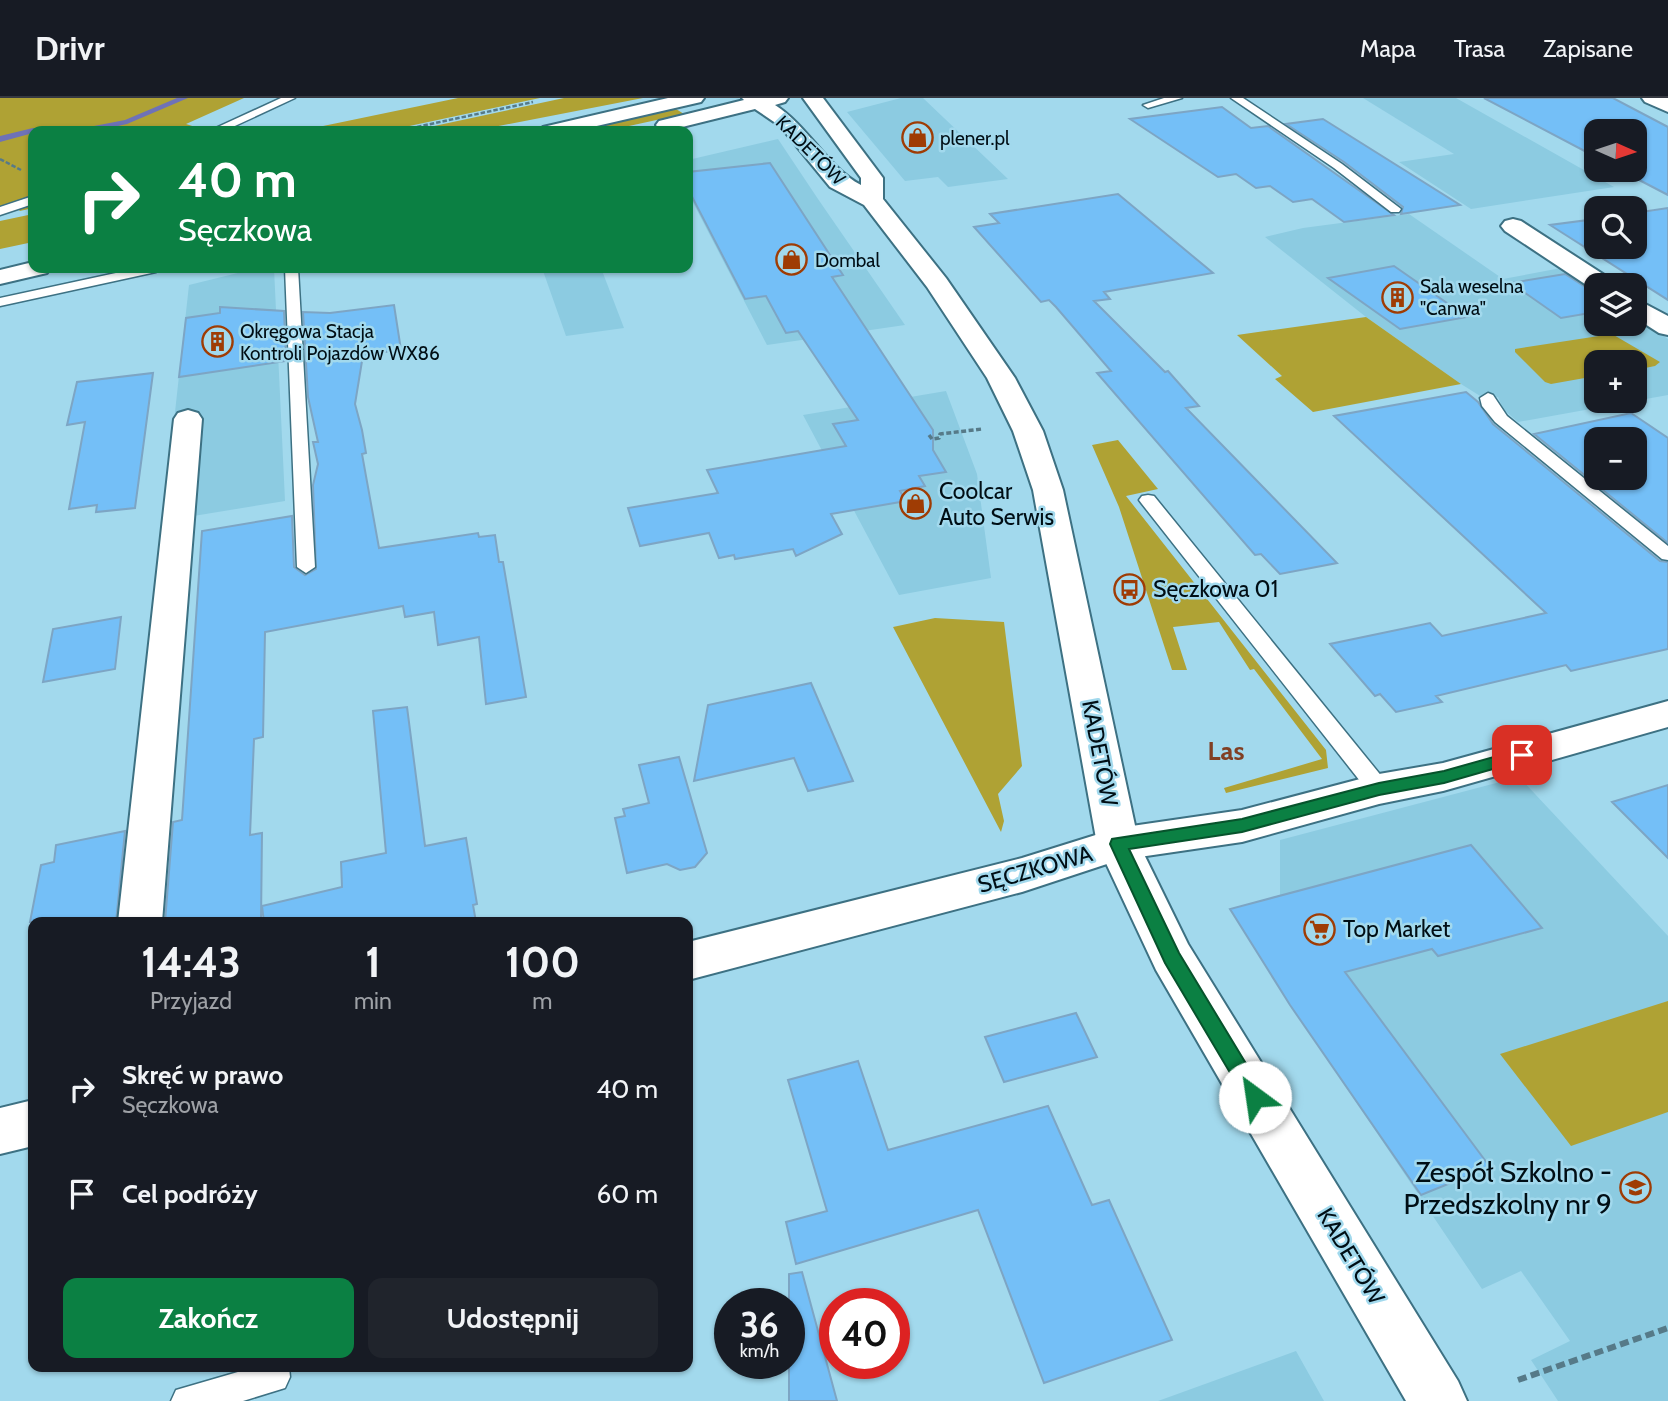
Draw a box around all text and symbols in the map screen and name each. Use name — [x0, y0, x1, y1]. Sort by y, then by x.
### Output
text: Drivr — [35, 28, 105, 68]
text: Mapa — [1360, 34, 1416, 63]
text: Trasa — [1454, 34, 1505, 63]
text: Zapisane — [1543, 34, 1633, 63]
street label: KADETÓW — [771, 110, 851, 190]
north arrow — [1584, 119, 1647, 182]
map controls — [1584, 119, 1647, 490]
shop icon: plener.pl — [900, 121, 934, 155]
place label: plener.pl — [940, 127, 1010, 150]
text: 40 m — [178, 150, 297, 209]
icon: right — [63, 154, 154, 245]
button: search — [1584, 196, 1647, 259]
text: Sęczkowa — [178, 210, 312, 249]
shop icon: Dombal — [775, 243, 809, 277]
place label: Dombal — [815, 249, 880, 272]
button: layers — [1584, 273, 1647, 336]
place label: Sala weselna "Canwa" — [1420, 275, 1523, 320]
building icon: Sala weselna "Canwa" — [1380, 280, 1414, 314]
place label: Okręgowa Stacja Kontroli Pojazdów WX86 — [240, 320, 440, 365]
building icon: Okręgowa Stacja Kontroli Pojazdów WX86 — [200, 325, 234, 359]
button: + — [1584, 350, 1647, 413]
button: − — [1584, 427, 1647, 490]
place label: Coolcar Auto Serwis — [939, 477, 1054, 531]
shop icon: Coolcar Auto Serwis — [899, 487, 933, 521]
bus stop icon: Sęczkowa 01 — [1113, 572, 1147, 606]
place label: Sęczkowa 01 — [1153, 575, 1278, 603]
street label: KADETÓW — [1076, 697, 1124, 809]
pin — [1492, 725, 1552, 785]
district label: Las — [1208, 735, 1244, 767]
icon: arrive — [1503, 736, 1541, 774]
street label: SĘCZKOWA — [974, 839, 1096, 899]
supermarket icon: Top Market — [1303, 912, 1337, 946]
place label: Top Market — [1343, 915, 1450, 943]
text: 14:43 — [141, 936, 241, 988]
text: 1 — [365, 936, 381, 988]
text: 100 — [505, 936, 580, 988]
text: Przyjazd — [150, 987, 232, 1015]
text: min — [354, 987, 392, 1015]
text: m — [532, 987, 552, 1015]
text: Skręć w prawo — [122, 1059, 283, 1091]
position arrow — [1218, 1060, 1292, 1134]
icon: right — [63, 1070, 101, 1108]
text: 40 m — [596, 1073, 658, 1105]
text: Sęczkowa — [122, 1091, 218, 1119]
place label: Zespół Szkolno - Przedszkolny nr 9 — [1403, 1155, 1612, 1221]
school or university icon: Zespół Szkolno - Przedszkolny nr 9 — [1618, 1171, 1652, 1205]
icon: arrive — [63, 1175, 101, 1213]
text: Cel podróży — [122, 1178, 258, 1210]
text: 60 m — [596, 1178, 658, 1210]
street label: KADETÓW — [1311, 1203, 1391, 1310]
button: Zakończ — [63, 1278, 354, 1358]
button: Udostępnij — [368, 1278, 658, 1358]
speed limit sign: 40 — [819, 1288, 910, 1379]
text: 36 — [740, 1303, 779, 1346]
text: km/h — [740, 1340, 779, 1362]

